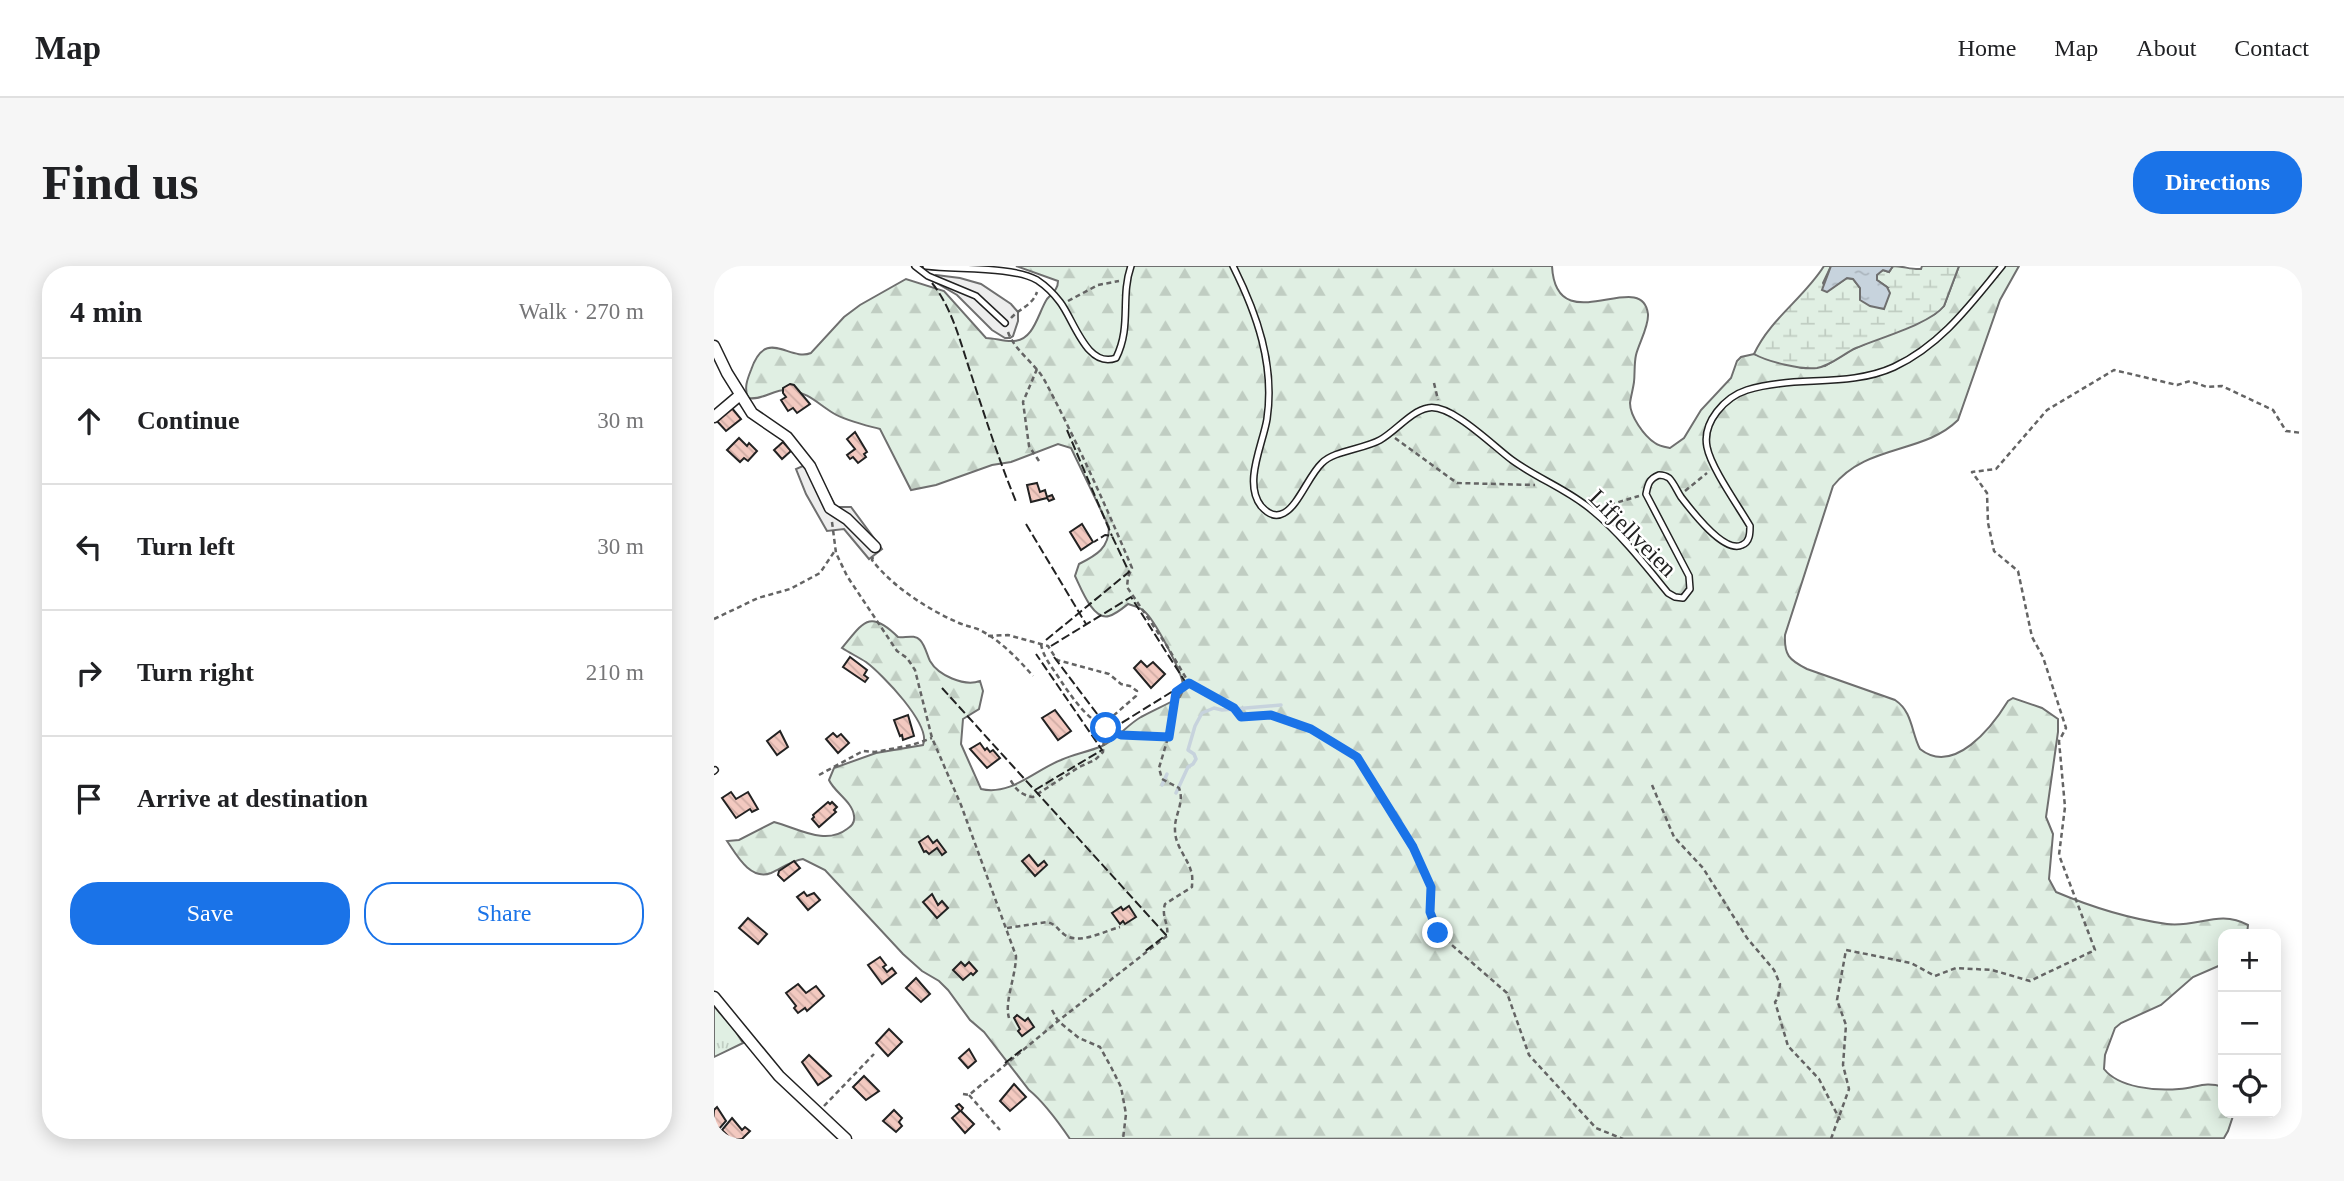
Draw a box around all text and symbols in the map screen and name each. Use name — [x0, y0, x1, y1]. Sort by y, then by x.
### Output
text: Map — [35, 30, 101, 66]
text: Home — [1958, 35, 2016, 61]
text: Map — [2054, 35, 2098, 61]
text: About — [2136, 35, 2196, 61]
text: Contact — [2234, 35, 2309, 61]
button: Directions — [2133, 151, 2302, 214]
text: Find us — [42, 155, 199, 210]
text: 4 min — [70, 295, 143, 328]
text: Walk · 270 m — [519, 299, 644, 324]
icon: ahead — [70, 402, 108, 440]
text: Continue — [137, 406, 240, 435]
text: 30 m — [597, 408, 644, 433]
street label: Lifjellveien — [1584, 484, 1682, 582]
icon: left — [70, 528, 108, 566]
text: Turn left — [137, 532, 235, 561]
text: 30 m — [597, 534, 644, 559]
icon: right — [70, 654, 108, 692]
text: Turn right — [137, 658, 254, 687]
text: 210 m — [586, 660, 644, 685]
route start — [1090, 712, 1121, 743]
icon: arrive — [70, 780, 108, 818]
text: Arrive at destination — [137, 784, 368, 813]
button: Save — [70, 882, 350, 945]
button: Share — [364, 882, 644, 945]
route end — [1422, 917, 1453, 948]
map controls — [2218, 929, 2281, 1118]
button: + — [2218, 929, 2281, 992]
button: − — [2218, 992, 2281, 1055]
button: locate — [2218, 1055, 2281, 1118]

